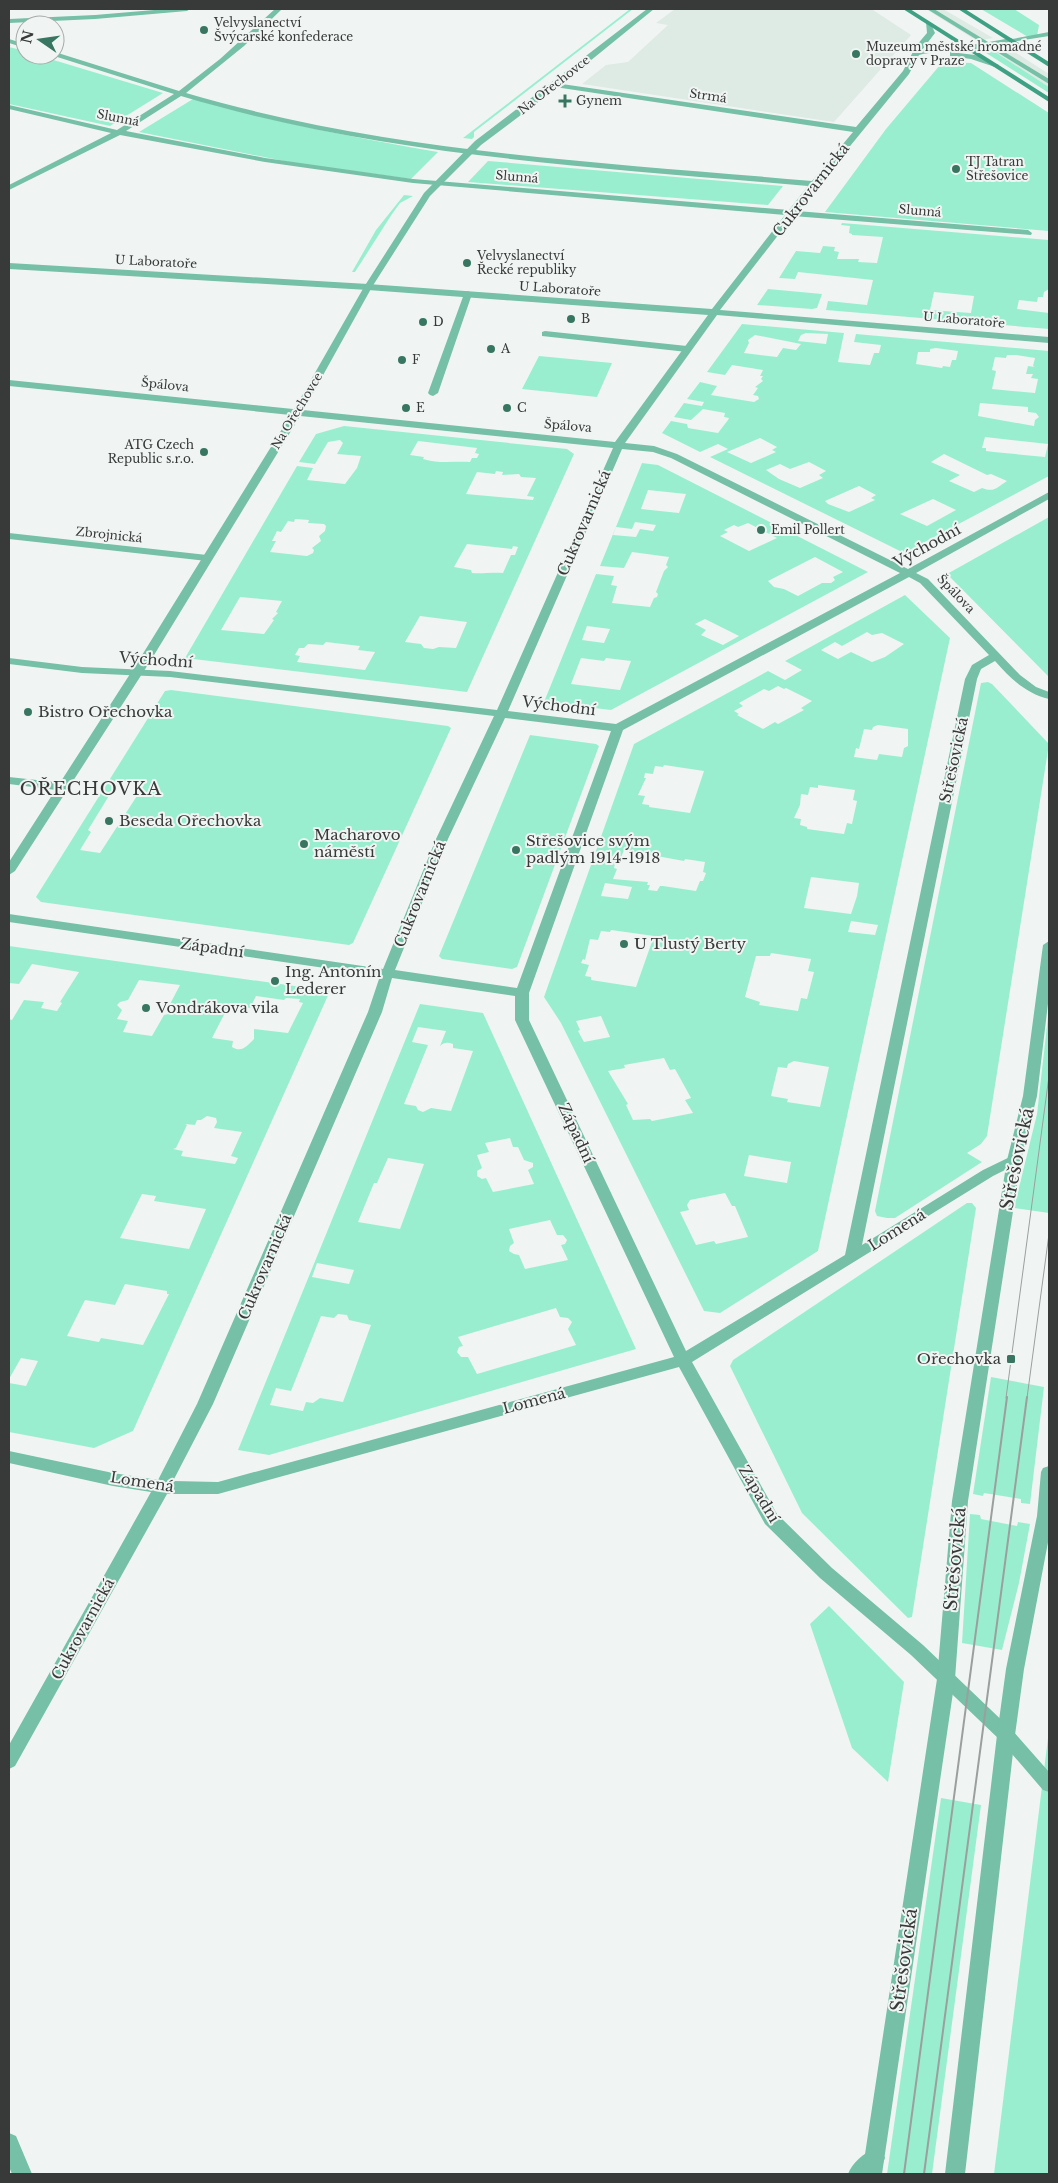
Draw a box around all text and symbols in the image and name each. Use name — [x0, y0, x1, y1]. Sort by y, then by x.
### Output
north arrow — [15, 15, 65, 65]
place label: Velvyslanectví Švýcarské konfederace — [213, 15, 353, 44]
marker: Velvyslanectví Švýcarské konfederace — [198, 24, 210, 36]
text: N — [17, 29, 38, 46]
place label: Muzeum městské hromadné dopravy v Praze — [866, 39, 1042, 68]
marker: Muzeum městské hromadné dopravy v Praze — [850, 48, 862, 60]
street label: Na Ořechovce — [515, 52, 593, 117]
street label: Strmá — [688, 85, 728, 106]
place label: Gynem — [576, 93, 622, 108]
marker: Gynem — [558, 94, 572, 108]
street label: Slunná — [96, 106, 141, 129]
street label: Cukrovarnická — [768, 139, 853, 240]
place label: TJ Tatran Střešovice — [966, 154, 1029, 183]
marker: TJ Tatran Střešovice — [950, 163, 962, 175]
street label: Slunná — [495, 167, 539, 186]
street label: Slunná — [898, 201, 942, 220]
place label: Velvyslanectví Řecké republiky — [476, 248, 577, 277]
street label: U Laboratoře — [115, 252, 198, 271]
marker: Velvyslanectví Řecké republiky — [461, 257, 473, 269]
street label: U Laboratoře — [519, 278, 602, 299]
street label: U Laboratoře — [923, 308, 1006, 331]
place label: B — [581, 311, 590, 326]
marker: B — [565, 313, 577, 325]
place label: D — [433, 314, 444, 329]
marker: D — [417, 316, 429, 328]
place label: A — [500, 341, 511, 356]
marker: A — [485, 343, 497, 355]
place label: F — [412, 352, 420, 367]
marker: F — [396, 354, 408, 366]
street label: Na Ořechovce — [268, 370, 325, 452]
street label: Špálova — [140, 374, 190, 394]
place label: E — [416, 400, 425, 415]
place label: C — [517, 400, 527, 415]
marker: E — [400, 402, 412, 414]
marker: C — [501, 402, 513, 414]
street label: Špálova — [544, 415, 593, 435]
place label: ATG Czech Republic s.r.o. — [108, 437, 194, 466]
marker: ATG Czech Republic s.r.o. — [198, 446, 210, 458]
street label: Cukrovarnická — [553, 466, 615, 579]
street label: Východní — [889, 519, 965, 572]
place label: Emil Pollert — [771, 522, 845, 537]
street label: Zbrojnická — [75, 524, 144, 546]
marker: Emil Pollert — [755, 524, 767, 536]
street label: Špálova — [934, 571, 979, 616]
street label: Východní — [117, 647, 195, 672]
street label: Východní — [520, 691, 598, 720]
place label: Bistro Ořechovka — [38, 702, 173, 721]
marker: Bistro Ořechovka — [22, 706, 34, 718]
street label: Střešovická — [935, 715, 972, 804]
district label: OŘECHOVKA — [20, 777, 162, 800]
place label: Beseda Ořechovka — [119, 811, 262, 830]
marker: Beseda Ořechovka — [103, 815, 115, 827]
place label: Macharovo náměstí — [314, 825, 401, 861]
place label: Střešovice svým padlým 1914-1918 — [526, 831, 660, 867]
street label: Cukrovarnická — [390, 837, 450, 950]
marker: Macharovo náměstí — [298, 838, 310, 850]
marker: Střešovice svým padlým 1914-1918 — [510, 844, 522, 856]
street label: Západní — [179, 934, 246, 961]
place label: U Tlustý Berty — [634, 934, 747, 953]
marker: U Tlustý Berty — [618, 938, 630, 950]
place label: Ing. Antonín Lederer — [285, 962, 381, 998]
marker: Ing. Antonín Lederer — [269, 975, 281, 987]
place label: Vondrákova vila — [155, 998, 280, 1017]
marker: Vondrákova vila — [140, 1002, 152, 1014]
street label: Západní — [554, 1100, 599, 1167]
street label: Střešovická — [995, 1106, 1039, 1212]
street label: Lomená — [865, 1204, 930, 1255]
street label: Cukrovarnická — [234, 1210, 296, 1323]
place label: Ořechovka — [917, 1349, 1002, 1368]
marker: Ořechovka — [1005, 1353, 1017, 1365]
street label: Lomená — [500, 1383, 568, 1418]
street label: Západní — [735, 1461, 784, 1527]
street label: Lomená — [109, 1467, 176, 1496]
street label: Střešovická — [939, 1506, 971, 1612]
street label: Cukrovarnická — [47, 1574, 119, 1683]
street label: Střešovická — [886, 1907, 922, 2013]

